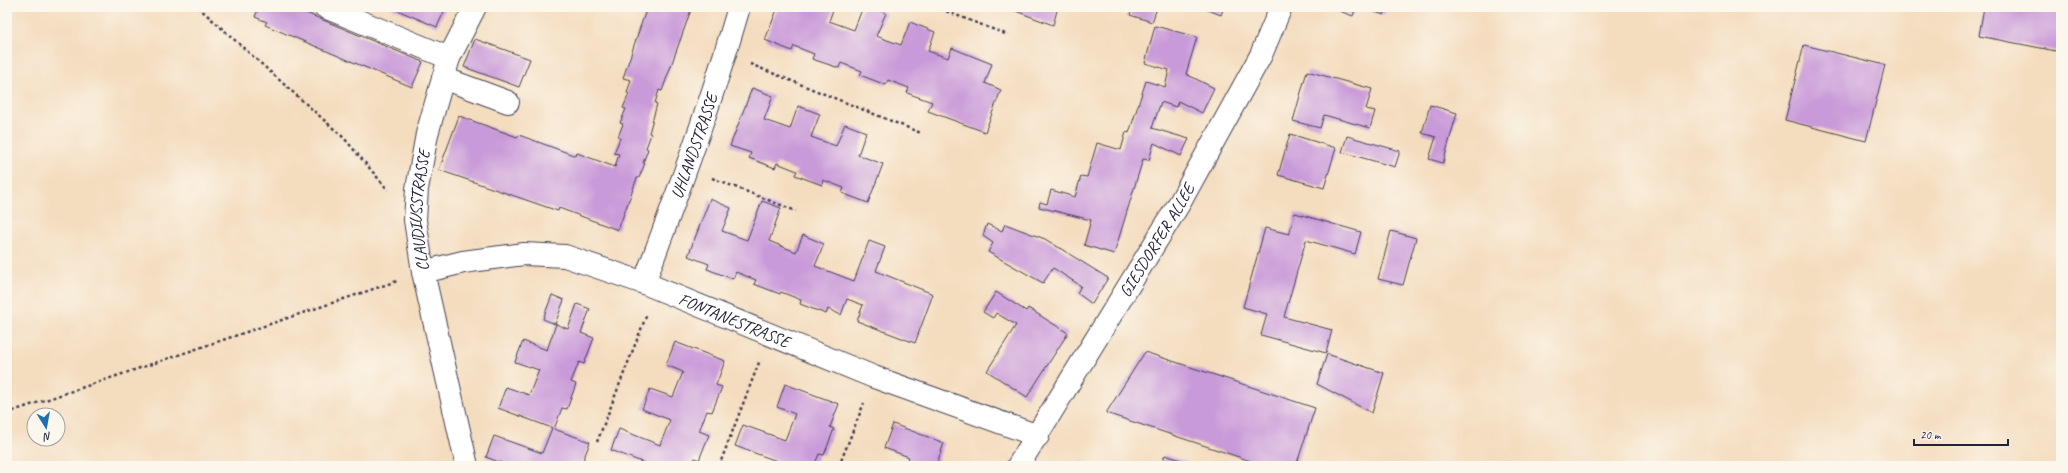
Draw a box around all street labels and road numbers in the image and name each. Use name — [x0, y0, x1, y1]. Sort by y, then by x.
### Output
street label: UHLANDSTRASSE — [666, 89, 723, 201]
street label: CLAUDIUSSTRASSE — [404, 145, 435, 273]
street label: GIESDORFER ALLEE — [1114, 178, 1200, 301]
street label: FONTANESTRASSE — [676, 288, 795, 353]

